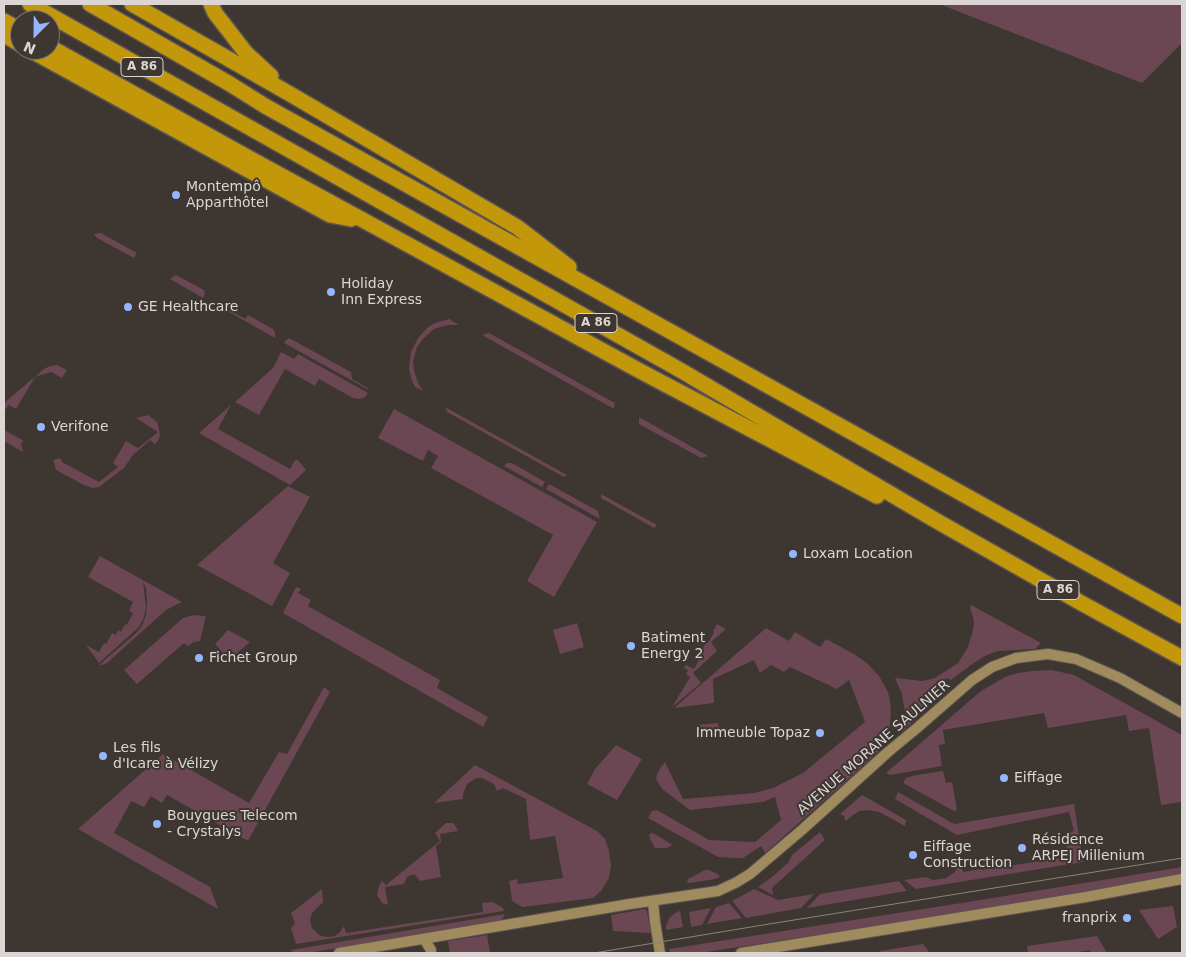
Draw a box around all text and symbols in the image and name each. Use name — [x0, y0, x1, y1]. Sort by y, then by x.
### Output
north arrow — [10, 10, 60, 60]
text: N — [21, 38, 38, 58]
road number: A 86 — [121, 58, 163, 76]
place label: Montempô Apparthôtel — [186, 179, 269, 212]
marker: Montempô Apparthôtel — [170, 189, 182, 201]
place label: Holiday Inn Express — [341, 276, 422, 308]
marker: Holiday Inn Express — [325, 286, 337, 298]
place label: GE Healthcare — [138, 299, 238, 315]
marker: GE Healthcare — [122, 301, 134, 313]
road number: A 86 — [575, 314, 617, 332]
place label: Verifone — [51, 419, 109, 435]
marker: Verifone — [35, 421, 47, 433]
place label: Loxam Location — [803, 546, 913, 562]
marker: Loxam Location — [787, 548, 799, 560]
road number: A 86 — [1037, 580, 1079, 600]
place label: Batiment Energy 2 — [641, 630, 705, 662]
marker: Batiment Energy 2 — [625, 640, 637, 652]
place label: Fichet Group — [209, 650, 298, 666]
marker: Fichet Group — [193, 652, 205, 664]
street label: AVENUE MORANE SAULNIER — [794, 677, 954, 819]
place label: Immeuble Topaz — [696, 725, 810, 741]
marker: Immeuble Topaz — [814, 727, 826, 739]
place label: Les fils d'Icare à Vélizy — [113, 740, 218, 772]
marker: Les fils d'Icare à Vélizy — [97, 750, 109, 762]
place label: Eiffage — [1014, 770, 1062, 786]
marker: Eiffage — [998, 772, 1010, 784]
place label: Bouygues Telecom - Crystalys — [167, 808, 298, 840]
marker: Bouygues Telecom - Crystalys — [151, 818, 163, 830]
place label: Résidence ARPEJ Millenium — [1032, 832, 1145, 864]
place label: Eiffage Construction — [923, 839, 1012, 872]
marker: Résidence ARPEJ Millenium — [1016, 842, 1028, 854]
marker: Eiffage Construction — [907, 849, 919, 861]
place label: franprix — [1062, 910, 1117, 926]
marker: franprix — [1121, 912, 1133, 924]

